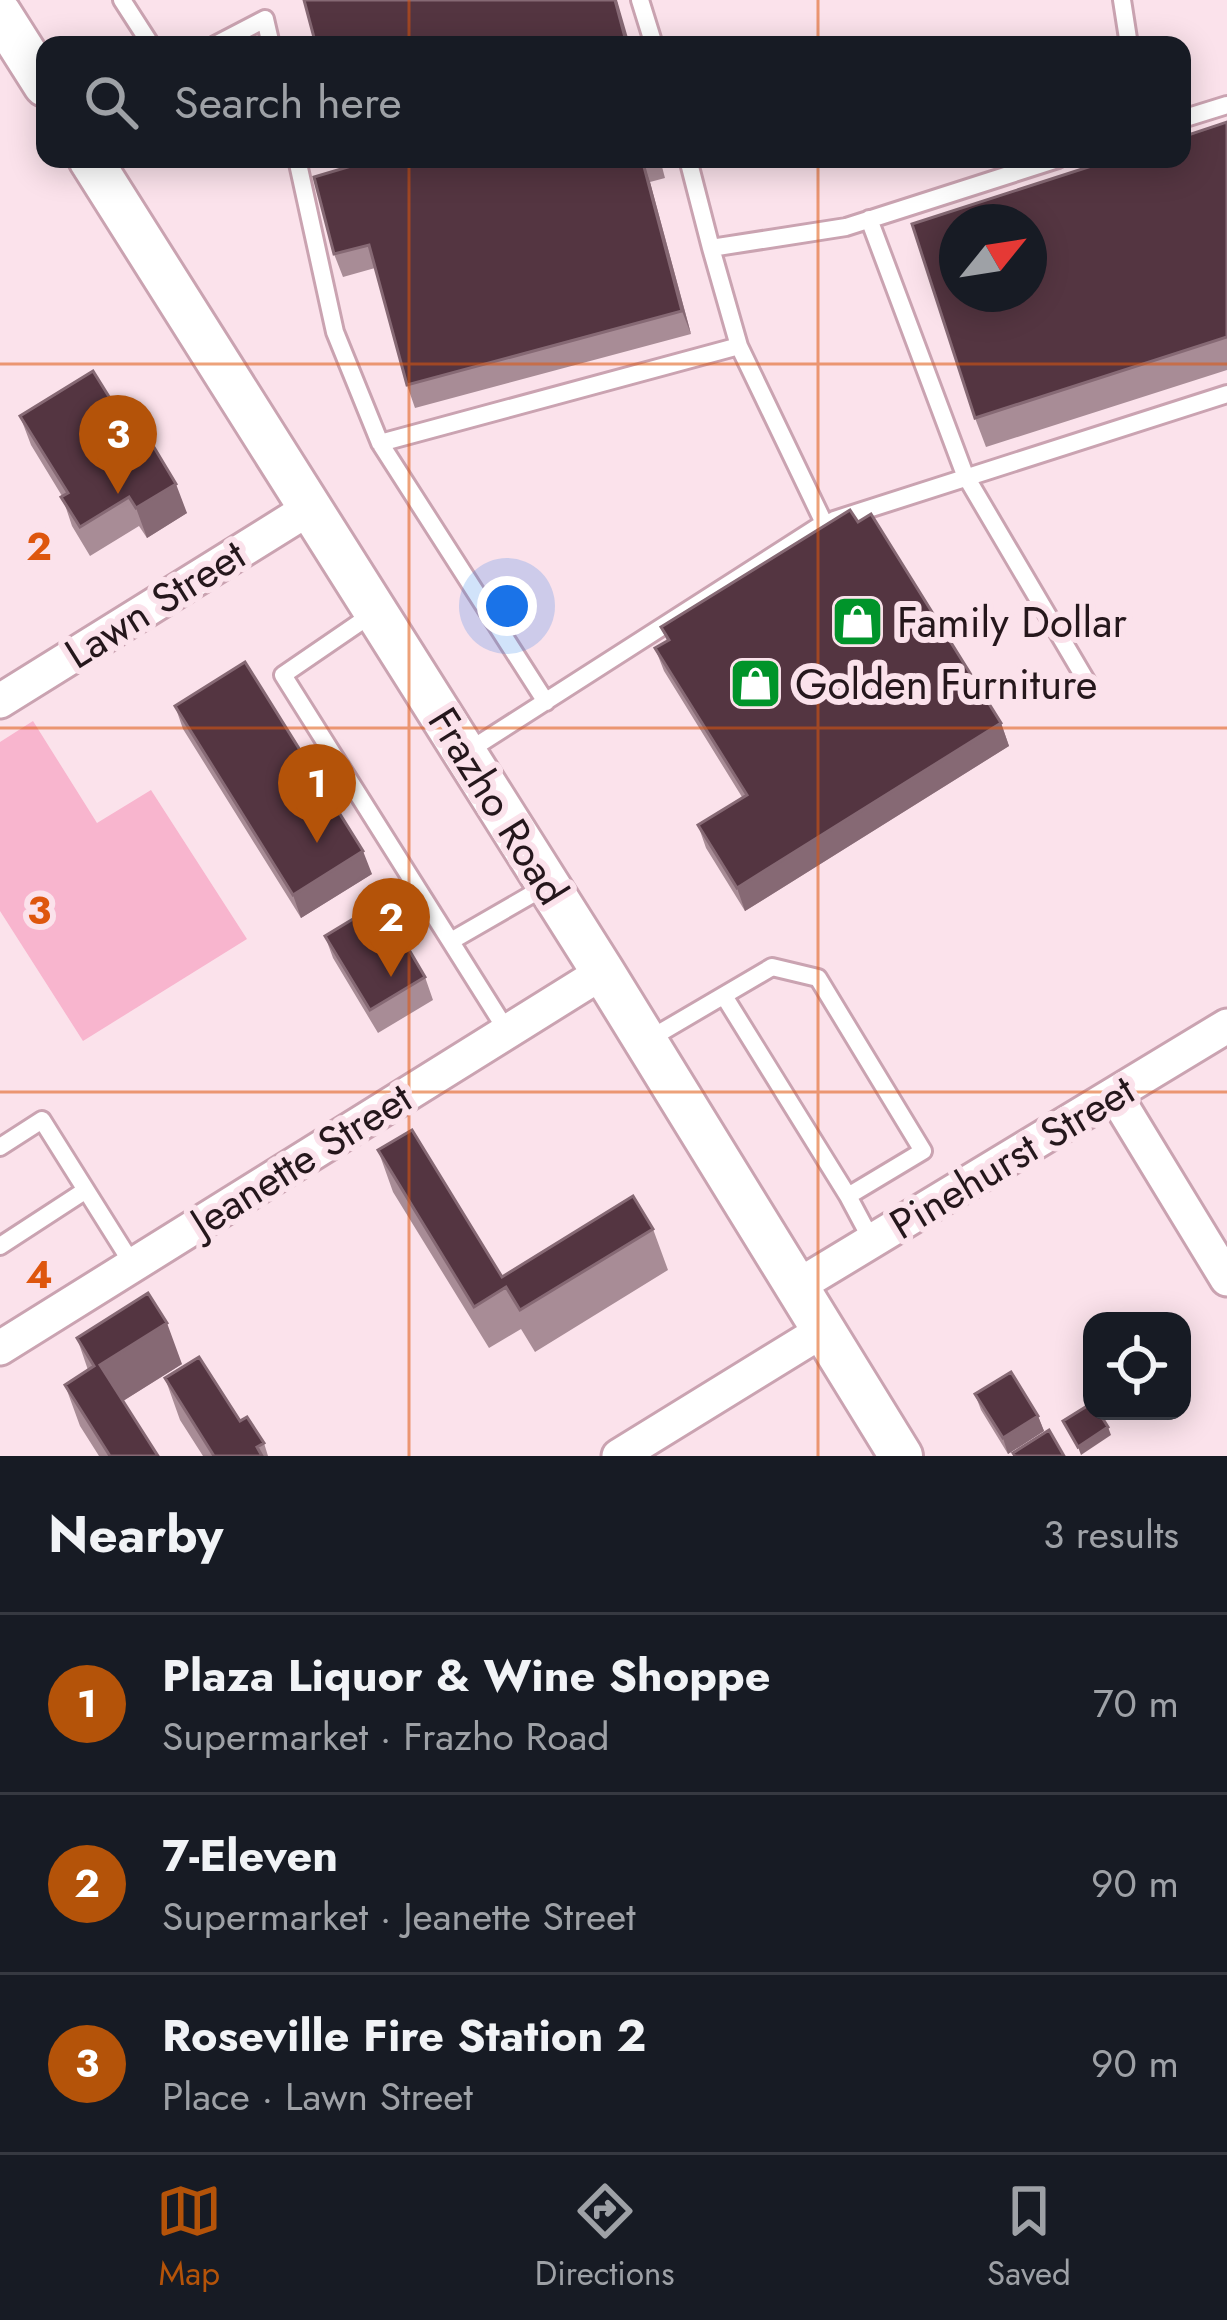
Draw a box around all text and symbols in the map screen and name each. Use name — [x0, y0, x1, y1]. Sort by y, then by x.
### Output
search box — [36, 36, 1191, 168]
icon: search — [78, 69, 144, 135]
text: Search here — [174, 70, 402, 135]
north arrow — [939, 204, 1047, 312]
pin: 3 — [79, 395, 157, 494]
text: 2 — [26, 518, 52, 575]
street label: Lawn Street — [53, 525, 257, 683]
your location — [477, 576, 537, 636]
place label: Family Dollar — [897, 592, 1127, 653]
shop icon: Family Dollar — [830, 594, 886, 650]
place label: Golden Furniture — [795, 654, 1098, 715]
shop icon: Golden Furniture — [728, 656, 784, 712]
street label: Frazho Road — [413, 696, 583, 916]
pin: 1 — [278, 744, 356, 843]
pin: 2 — [352, 878, 430, 977]
text: 3 — [27, 882, 51, 939]
street label: Pinehurst Street — [878, 1060, 1146, 1254]
street label: Jeanette Street — [175, 1068, 423, 1255]
text: 4 — [25, 1246, 53, 1303]
map controls — [1083, 1312, 1191, 1420]
button: locate — [1083, 1312, 1191, 1420]
text: Nearby — [48, 1497, 223, 1571]
text: 3 results — [1043, 1506, 1179, 1563]
text: Plaza Liquor & Wine Shoppe — [162, 1643, 771, 1708]
text: 1 — [77, 1675, 97, 1732]
text: 70 m — [1093, 1675, 1179, 1732]
text: Supermarket · Frazho Road — [162, 1708, 610, 1765]
text: 7-Eleven — [162, 1823, 338, 1888]
text: 2 — [74, 1855, 100, 1912]
text: 90 m — [1091, 1855, 1179, 1912]
text: Supermarket · Jeanette Street — [162, 1888, 636, 1945]
text: Roseville Fire Station 2 — [162, 2003, 646, 2068]
text: 3 — [75, 2035, 99, 2092]
text: 90 m — [1091, 2035, 1179, 2092]
text: Place · Lawn Street — [162, 2068, 473, 2125]
tab: Map — [156, 2178, 222, 2297]
tab: Directions — [535, 2178, 675, 2297]
tab: Saved — [987, 2178, 1071, 2297]

